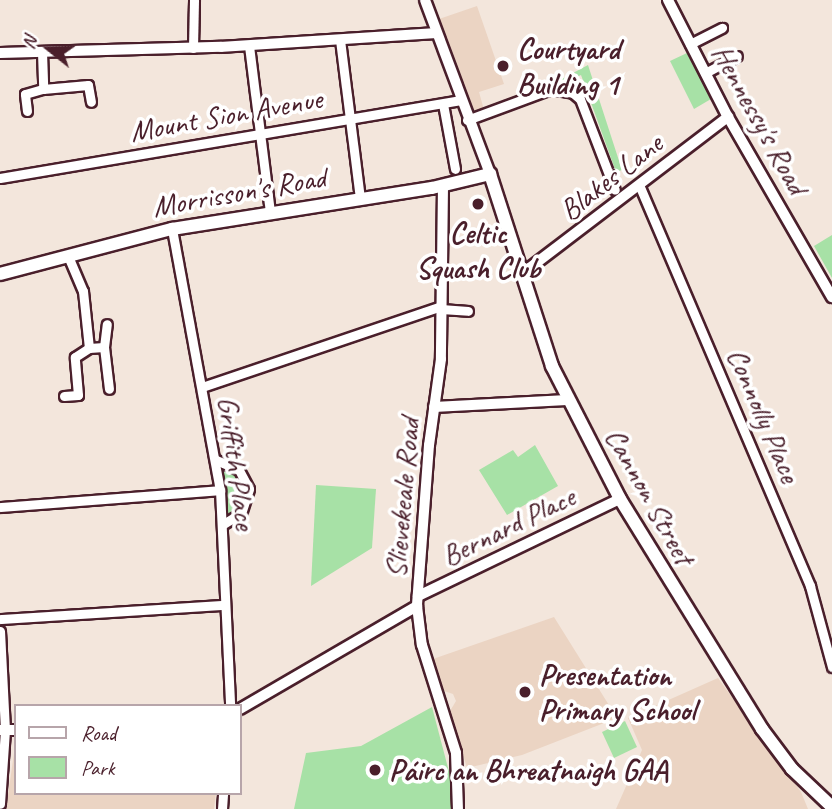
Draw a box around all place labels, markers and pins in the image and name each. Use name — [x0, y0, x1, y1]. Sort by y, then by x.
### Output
place label: Courtyard Building 1 — [517, 31, 620, 102]
marker: Courtyard Building 1 — [495, 58, 511, 74]
marker: Celtic Squash Club — [470, 196, 486, 212]
place label: Celtic Squash Club — [416, 215, 540, 286]
place label: Presentation Primary School — [539, 657, 695, 728]
marker: Presentation Primary School — [517, 684, 533, 700]
place label: Páirc an Bhreatnaigh GAA — [389, 752, 668, 788]
marker: Páirc an Bhreatnaigh GAA — [367, 762, 383, 778]

